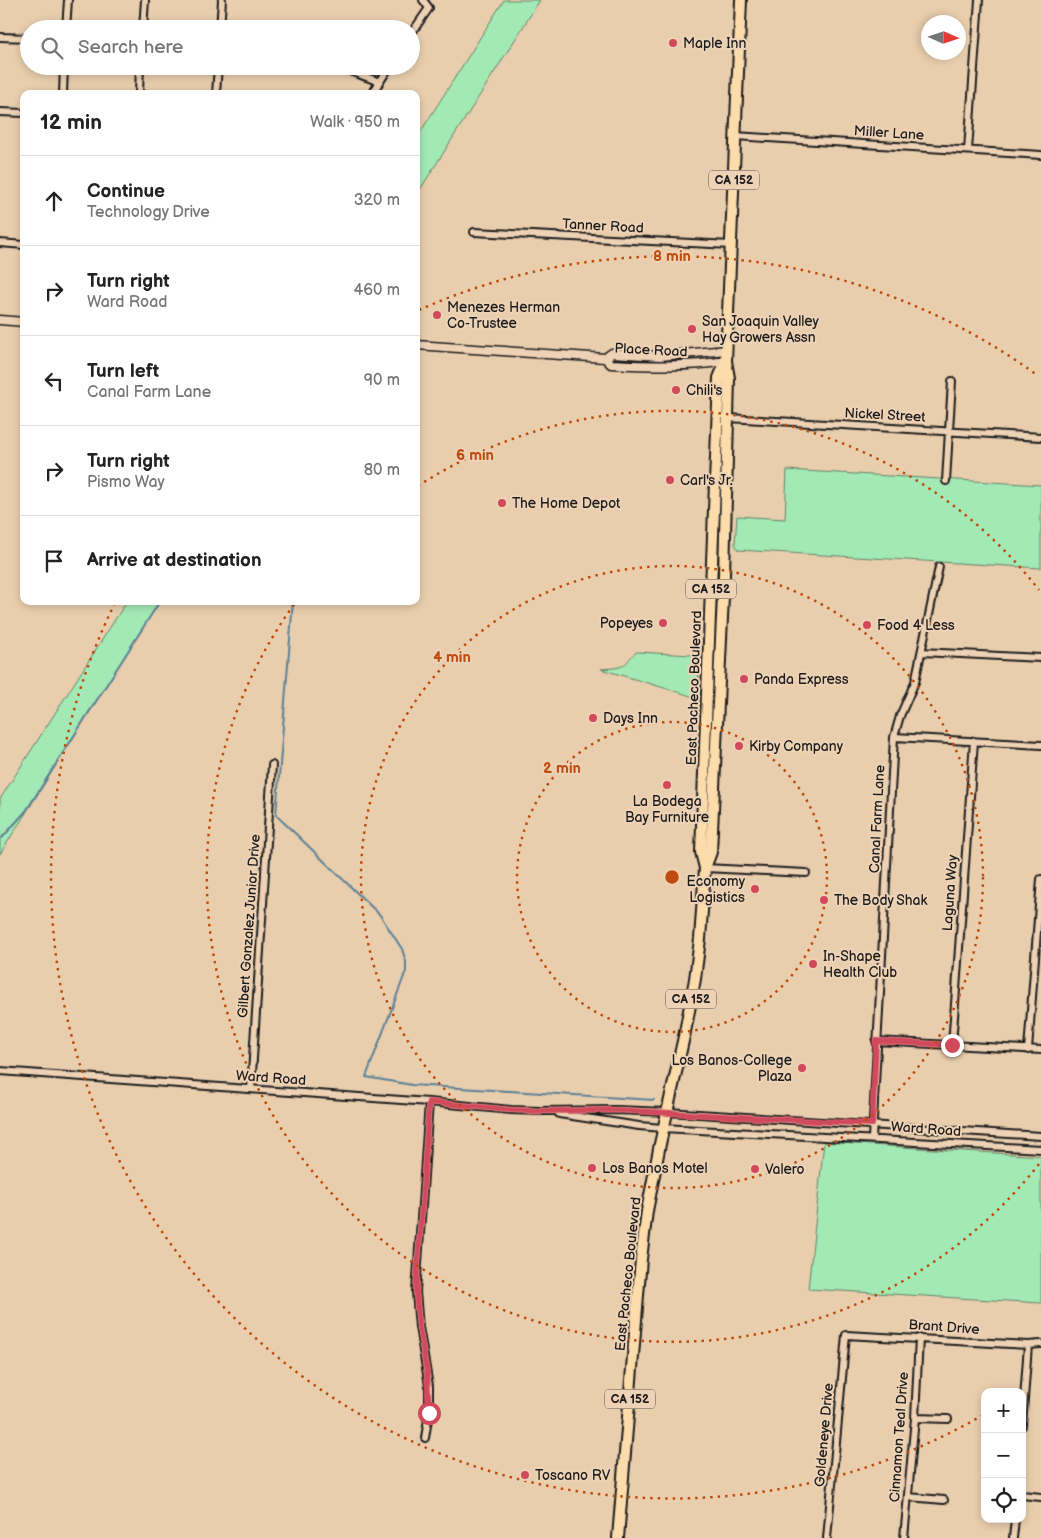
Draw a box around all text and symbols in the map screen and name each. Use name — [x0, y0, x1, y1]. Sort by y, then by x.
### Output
north arrow — [921, 15, 966, 60]
search box — [20, 20, 420, 75]
icon: search — [38, 34, 66, 62]
place label: Maple Inn — [683, 35, 746, 52]
text: Search here — [78, 36, 183, 59]
marker: Maple Inn — [667, 37, 679, 49]
text: 12 min — [40, 110, 102, 135]
text: Walk · 950 m — [310, 113, 400, 132]
street label: Miller Lane — [853, 122, 925, 144]
road number: CA 152 — [709, 170, 759, 190]
text: Continue — [87, 180, 165, 203]
icon: ahead — [40, 187, 68, 215]
text: 320 m — [354, 191, 400, 210]
text: Technology Drive — [87, 203, 210, 222]
street label: Tanner Road — [562, 215, 644, 237]
text: 8 min — [653, 247, 691, 266]
text: Turn right — [87, 270, 170, 293]
icon: right — [40, 277, 68, 305]
text: 460 m — [354, 281, 400, 300]
text: Ward Road — [87, 293, 167, 312]
place label: Menezes Herman Co-Trustee — [447, 299, 560, 332]
marker: Menezes Herman Co-Trustee — [431, 309, 443, 321]
place label: San Joaquin Valley Hay Growers Assn — [702, 313, 820, 346]
marker: San Joaquin Valley Hay Growers Assn — [686, 323, 698, 335]
street label: Place Road — [614, 340, 688, 360]
text: Turn left — [87, 360, 159, 383]
icon: left — [40, 367, 68, 395]
text: 90 m — [364, 371, 400, 390]
place label: Chili's — [686, 382, 723, 399]
text: Canal Farm Lane — [87, 383, 211, 402]
marker: Chili's — [670, 384, 682, 396]
street label: Nickel Street — [844, 404, 927, 426]
text: 6 min — [456, 446, 494, 465]
text: Turn right — [87, 450, 170, 473]
icon: right — [40, 457, 68, 485]
text: 80 m — [364, 461, 400, 480]
place label: Carl's Jr. — [680, 472, 733, 489]
text: Pismo Way — [87, 473, 165, 492]
marker: Carl's Jr. — [664, 474, 676, 486]
place label: The Home Depot — [512, 495, 621, 512]
marker: The Home Depot — [496, 497, 508, 509]
icon: arrive — [40, 547, 68, 575]
text: Arrive at destination — [87, 549, 262, 572]
road number: CA 152 — [686, 580, 736, 598]
street label: East Pacheco Boulevard — [683, 610, 705, 766]
place label: Popeyes — [600, 615, 653, 632]
marker: Popeyes — [657, 617, 669, 629]
place label: Food 4 Less — [877, 617, 955, 634]
marker: Food 4 Less — [861, 619, 873, 631]
text: 4 min — [433, 648, 471, 667]
place label: Panda Express — [754, 671, 849, 688]
marker: Panda Express — [738, 673, 750, 685]
place label: Days Inn — [603, 710, 658, 727]
marker: Days Inn — [587, 712, 599, 724]
place label: Kirby Company — [749, 738, 844, 755]
marker: Kirby Company — [733, 740, 745, 752]
text: 2 min — [543, 759, 581, 778]
street label: Canal Farm Lane — [866, 764, 888, 874]
marker: La Bodega Bay Furniture — [661, 779, 673, 791]
place label: La Bodega Bay Furniture — [625, 793, 709, 826]
street label: Gilbert Gonzalez Junior Drive — [234, 834, 264, 1018]
street label: Laguna Way — [939, 853, 961, 932]
centre of rings — [663, 868, 681, 886]
place label: Economy Logistics — [687, 873, 746, 906]
marker: Economy Logistics — [749, 883, 761, 895]
place label: The Body Shak — [834, 892, 927, 909]
marker: The Body Shak — [818, 894, 830, 906]
place label: In-Shape Health Club — [823, 948, 897, 981]
marker: In-Shape Health Club — [807, 958, 819, 970]
road number: CA 152 — [666, 990, 716, 1009]
route end — [941, 1034, 964, 1057]
place label: Los Banos-College Plaza — [672, 1052, 792, 1085]
marker: Los Banos-College Plaza — [796, 1062, 808, 1074]
street label: Ward Road — [235, 1067, 307, 1089]
street label: Ward Road — [890, 1118, 962, 1140]
place label: Los Banos Motel — [602, 1160, 708, 1177]
place label: Valero — [765, 1161, 805, 1178]
marker: Los Banos Motel — [586, 1162, 598, 1174]
marker: Valero — [749, 1163, 761, 1175]
street label: East Pacheco Boulevard — [611, 1196, 645, 1352]
street label: Brant Drive — [908, 1316, 980, 1338]
street label: Cinnamon Teal Drive — [886, 1371, 912, 1503]
street label: Goldeneye Drive — [811, 1382, 837, 1488]
map controls — [981, 1388, 1026, 1523]
button: + — [981, 1388, 1026, 1433]
road number: CA 152 — [605, 1390, 655, 1408]
route start — [418, 1402, 441, 1425]
button: − — [981, 1433, 1026, 1478]
place label: Toscano RV — [535, 1467, 611, 1484]
marker: Toscano RV — [519, 1469, 531, 1481]
button: locate — [981, 1478, 1026, 1523]

